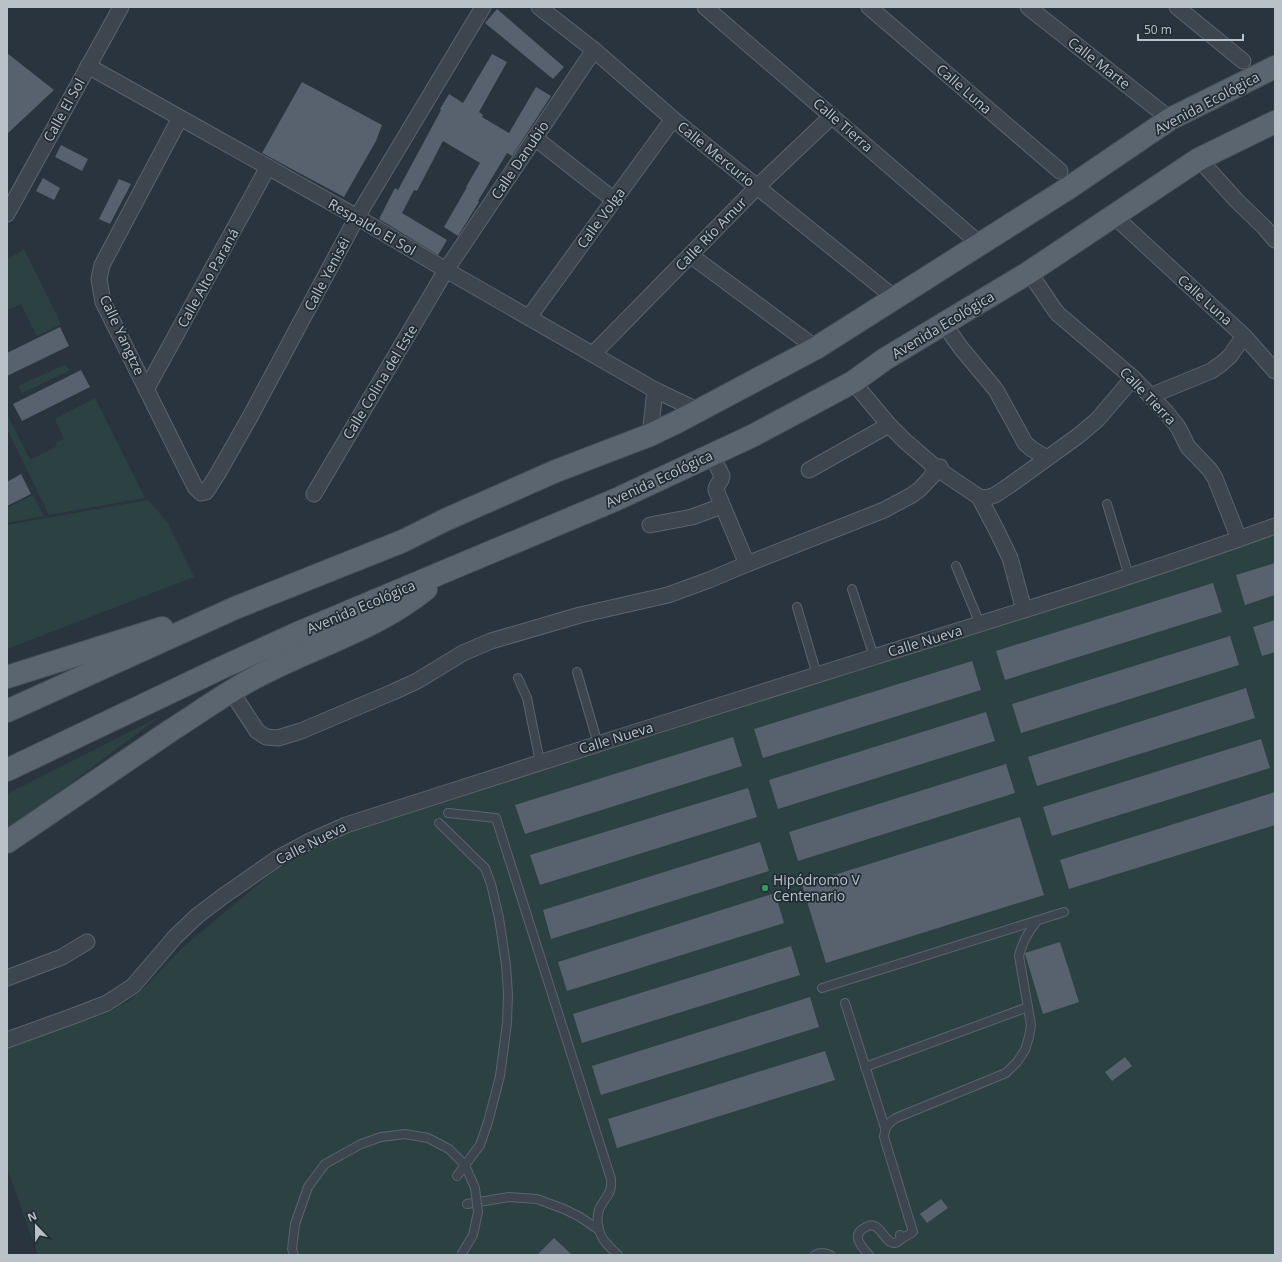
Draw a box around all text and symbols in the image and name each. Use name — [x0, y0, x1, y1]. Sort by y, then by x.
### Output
scale bar — [1138, 16, 1243, 42]
text: 50 m — [1144, 21, 1172, 38]
street label: Calle Marte — [1064, 32, 1134, 93]
street label: Calle Luna — [933, 59, 996, 118]
street label: Avenida Ecológica — [1151, 67, 1263, 138]
street label: Calle El Sol — [38, 75, 89, 145]
street label: Calle Tierra — [809, 93, 877, 156]
street label: Calle Danubio — [486, 117, 553, 203]
street label: Calle Mercurio — [674, 117, 759, 191]
street label: Calle Volga — [572, 183, 629, 252]
street label: Calle Río Amur — [671, 193, 751, 275]
street label: Respaldo El Sol — [325, 194, 420, 259]
street label: Calle Alto Paraná — [172, 225, 243, 331]
street label: Calle Yeniséi — [299, 234, 354, 314]
street label: Calle Luna — [1174, 270, 1237, 329]
street label: Avenida Ecológica — [888, 286, 997, 363]
street label: Calle Yangtze — [96, 292, 149, 378]
street label: Calle Colina del Este — [338, 321, 421, 443]
street label: Calle Tierra — [1116, 363, 1181, 429]
street label: Avenida Ecológica — [602, 445, 716, 512]
street label: Avenida Ecológica — [304, 575, 418, 638]
street label: Calle Nueva — [885, 620, 964, 661]
street label: Calle Nueva — [576, 717, 655, 758]
street label: Calle Nueva — [272, 817, 349, 868]
place label: Hipódromo V Centenario — [773, 870, 861, 905]
marker: Hipódromo V Centenario — [760, 883, 770, 893]
north arrow — [16, 1206, 56, 1246]
text: N — [25, 1208, 39, 1225]

